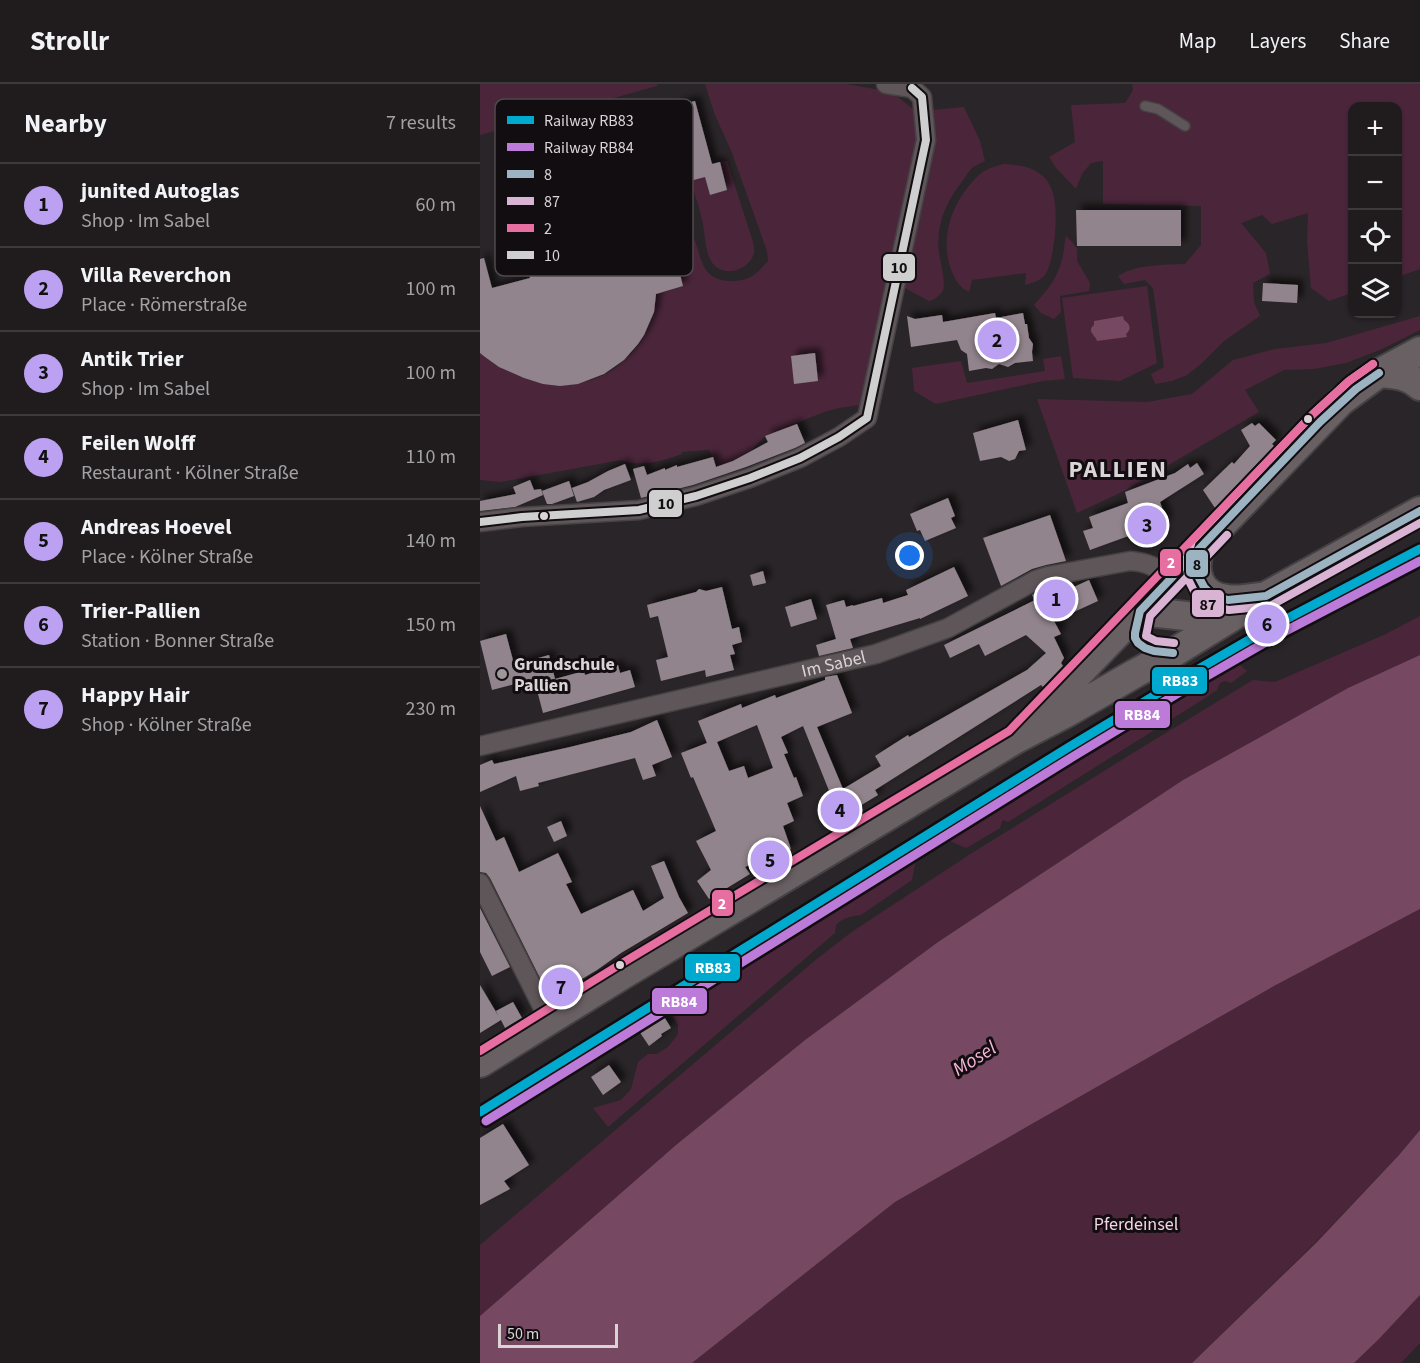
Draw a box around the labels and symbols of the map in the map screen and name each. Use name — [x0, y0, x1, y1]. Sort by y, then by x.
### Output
legend — [495, 99, 693, 276]
text: Railway RB83 — [544, 110, 634, 132]
text: Railway RB84 — [544, 137, 634, 159]
text: 8 — [544, 164, 552, 186]
text: 87 — [544, 191, 560, 213]
text: 2 — [544, 218, 552, 240]
text: 10 — [544, 245, 560, 267]
line badge: 10 — [882, 253, 916, 282]
text: 10 — [891, 257, 907, 279]
pin: 2 — [978, 318, 1016, 362]
unlabelled marker — [1302, 413, 1314, 425]
district label: PALLIEN — [1069, 452, 1167, 487]
line badge: 10 — [648, 489, 683, 518]
text: 10 — [658, 493, 674, 515]
pin: 3 — [1128, 502, 1166, 548]
unlabelled marker — [538, 510, 550, 522]
your location — [895, 541, 924, 570]
line badge: 2 — [1159, 548, 1182, 577]
line badge: 8 — [1185, 549, 1209, 578]
text: 2 — [1167, 552, 1175, 574]
text: 8 — [1193, 554, 1201, 576]
pin: 1 — [1036, 576, 1076, 622]
line badge: 87 — [1191, 589, 1225, 618]
text: 87 — [1200, 594, 1216, 616]
pin: 6 — [1248, 602, 1286, 646]
street label: Im Sabel — [799, 645, 868, 684]
place label: Grundschule Pallien — [514, 652, 615, 698]
line badge: RB83 — [1151, 666, 1208, 695]
marker: Grundschule Pallien — [495, 667, 509, 681]
text: RB83 — [1162, 670, 1198, 692]
line badge: RB84 — [1114, 700, 1171, 729]
text: RB84 — [1124, 704, 1161, 726]
pin: 4 — [820, 788, 860, 832]
pin: 5 — [750, 838, 790, 882]
line badge: 2 — [711, 889, 734, 917]
text: 2 — [718, 893, 726, 915]
line badge: RB83 — [684, 953, 741, 982]
text: RB83 — [695, 957, 731, 979]
unlabelled marker — [614, 959, 626, 971]
pin: 7 — [542, 964, 580, 1010]
line badge: RB84 — [651, 987, 708, 1015]
text: RB84 — [661, 991, 698, 1013]
water label: Mosel — [947, 1035, 1002, 1083]
park label: Pferdeinsel — [1094, 1212, 1178, 1237]
scale bar — [498, 1321, 618, 1348]

